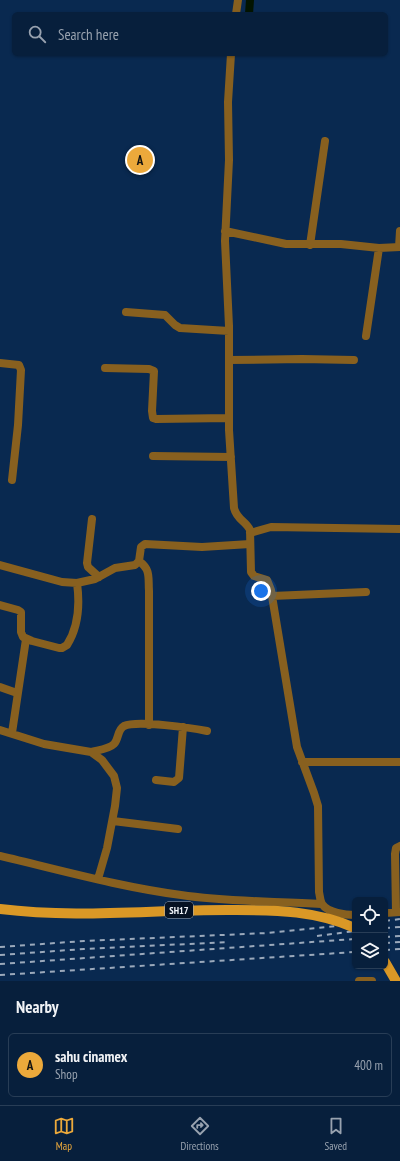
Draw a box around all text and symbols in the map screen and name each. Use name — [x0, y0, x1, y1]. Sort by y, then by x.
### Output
search box — [12, 12, 388, 56]
icon: search — [26, 23, 48, 45]
text: Search here — [58, 25, 119, 44]
pin: A — [127, 145, 153, 175]
your location — [251, 581, 271, 601]
map controls — [352, 897, 388, 969]
button: locate — [352, 897, 388, 933]
road number: SH17 — [165, 902, 193, 918]
button: layers — [352, 933, 388, 969]
text: Nearby — [16, 996, 59, 1018]
text: sahu cinamex — [55, 1047, 127, 1066]
text: A — [27, 1057, 33, 1074]
text: 400 m — [354, 1057, 383, 1074]
text: Shop — [55, 1066, 78, 1083]
tab: Map — [53, 1115, 75, 1153]
tab: Directions — [181, 1115, 219, 1153]
tab: Saved — [324, 1115, 347, 1153]

